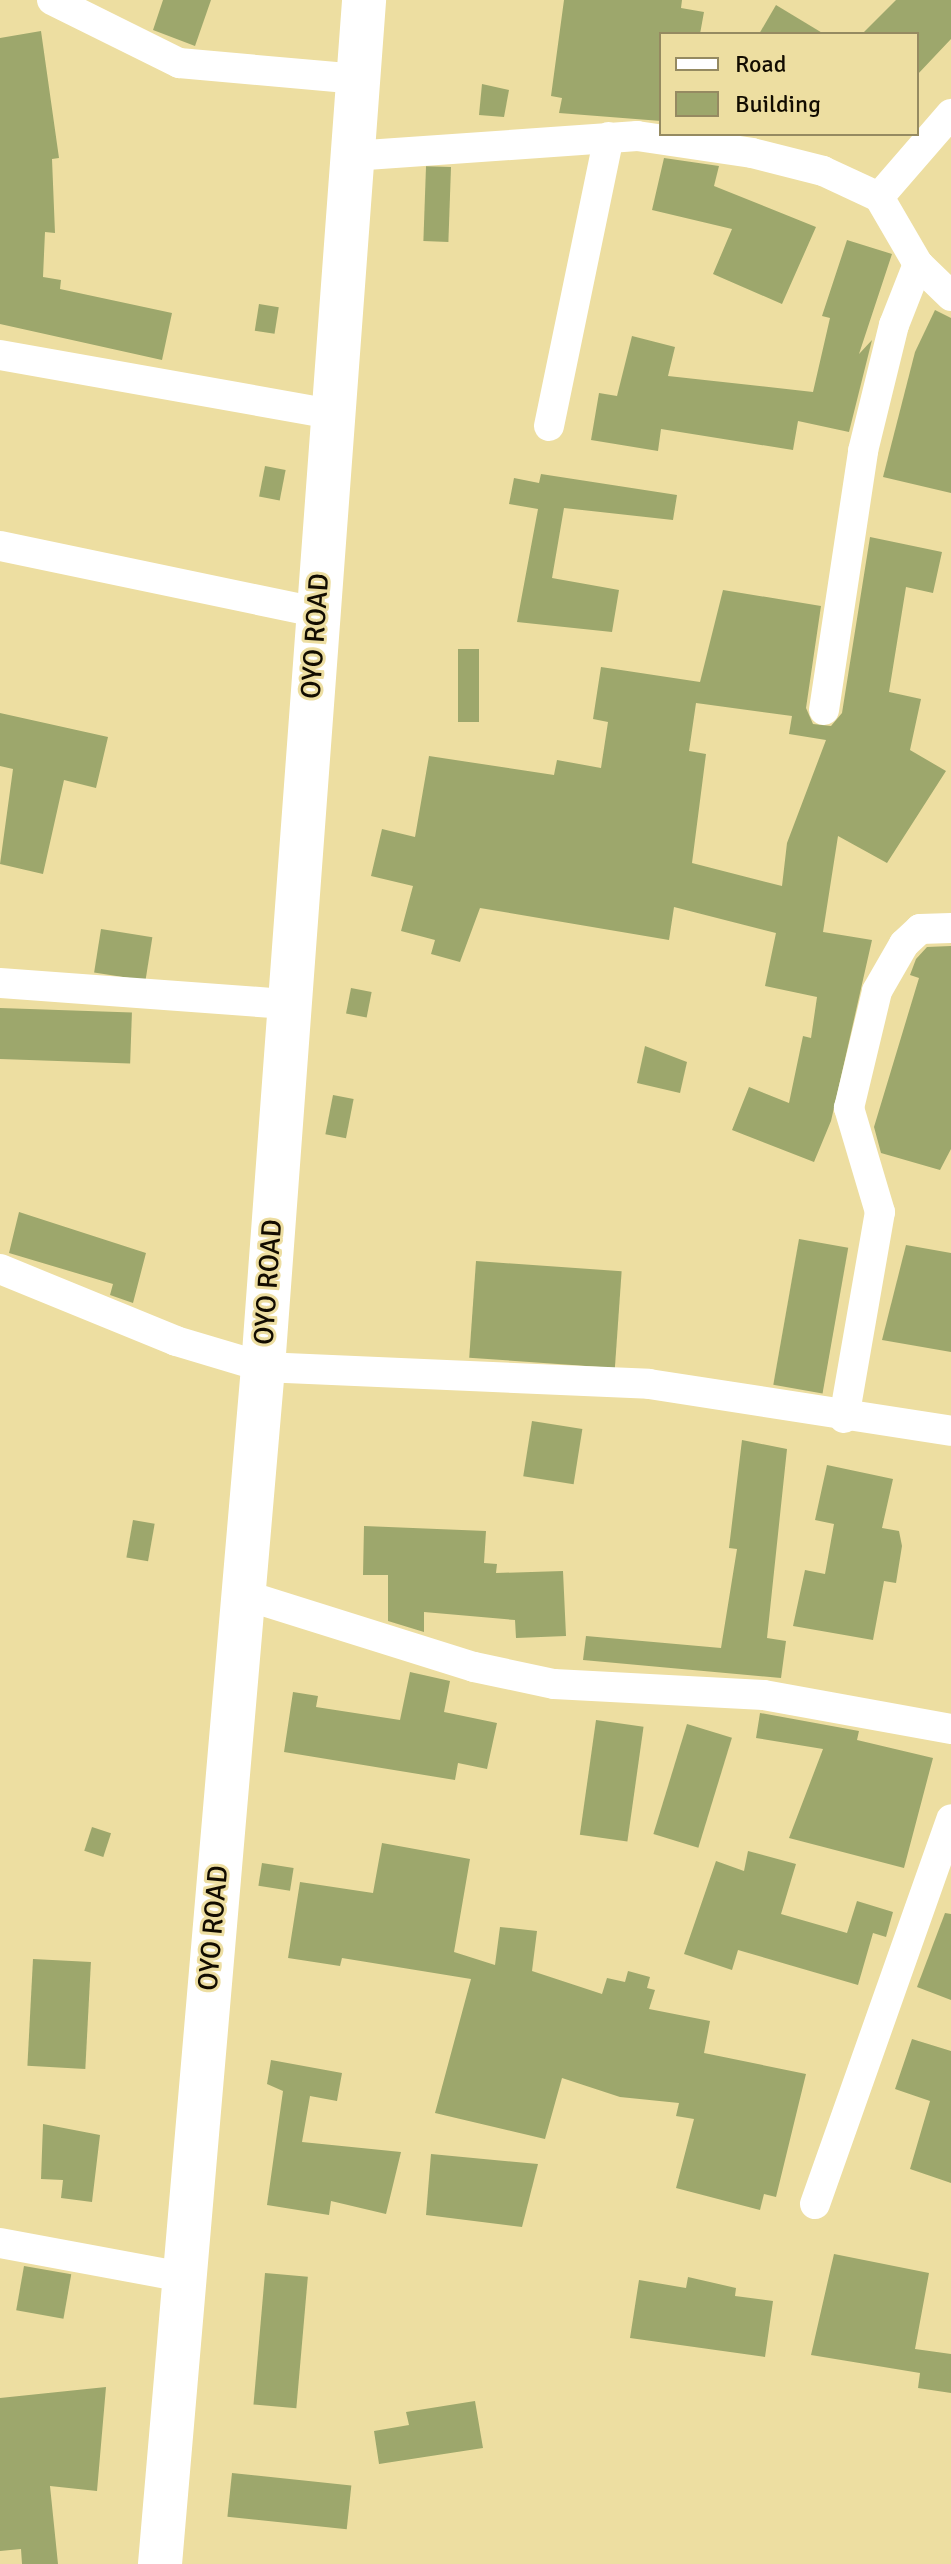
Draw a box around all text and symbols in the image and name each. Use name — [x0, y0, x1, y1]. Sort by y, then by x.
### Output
legend — [659, 32, 919, 136]
text: Road — [735, 49, 786, 79]
text: Building — [735, 89, 821, 119]
street label: OYO ROAD — [294, 572, 336, 700]
street label: OYO ROAD — [247, 1218, 289, 1346]
street label: OYO ROAD — [191, 1864, 235, 1992]

